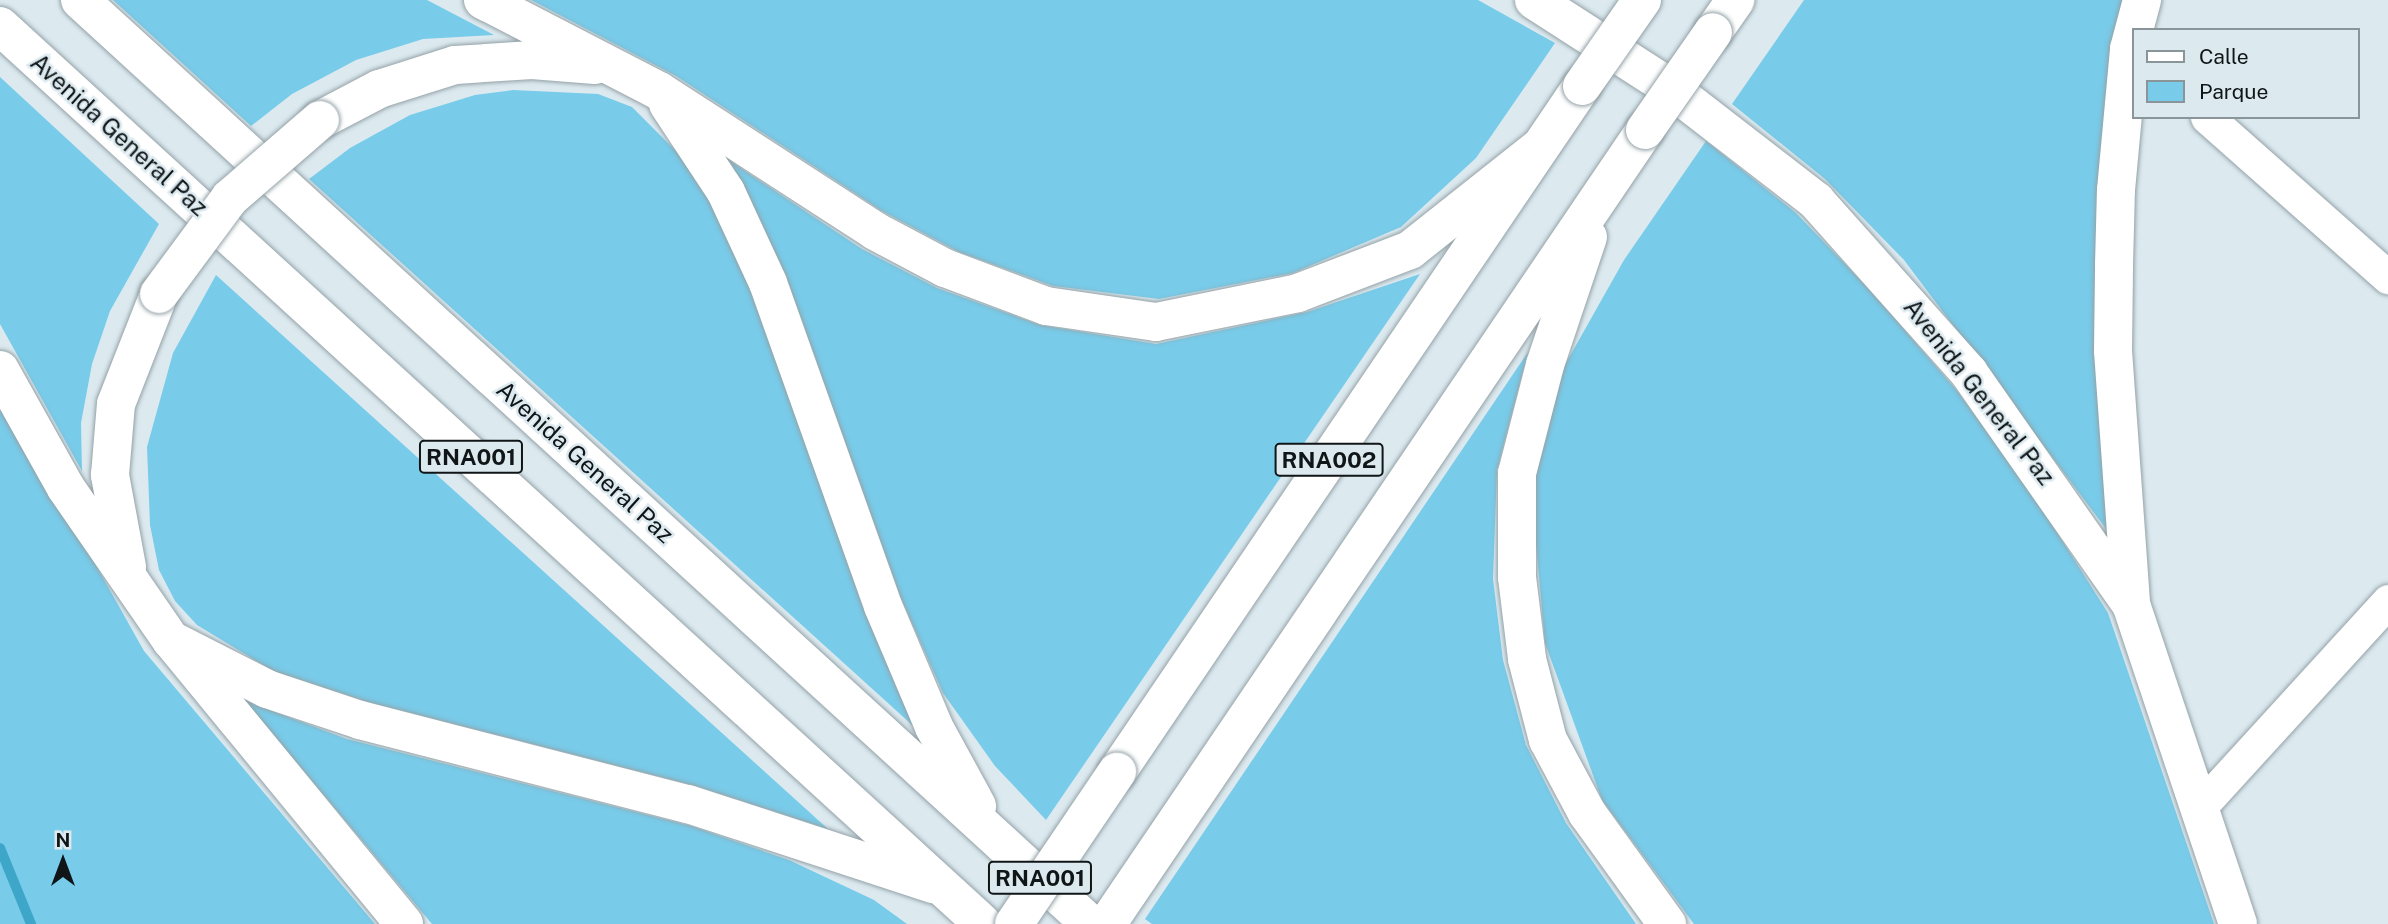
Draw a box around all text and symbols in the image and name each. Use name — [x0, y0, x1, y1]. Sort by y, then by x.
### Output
legend — [2132, 28, 2360, 119]
text: Calle — [2199, 44, 2249, 69]
street label: Avenida General Paz — [25, 48, 213, 222]
text: Parque — [2199, 79, 2268, 104]
street label: Avenida General Paz — [1897, 293, 2061, 491]
street label: Avenida General Paz — [491, 375, 679, 549]
road number: RNA001 — [419, 438, 524, 477]
road number: RNA002 — [1273, 440, 1385, 480]
north arrow — [28, 826, 98, 896]
text: N — [56, 829, 70, 851]
road number: RNA001 — [988, 858, 1092, 898]

